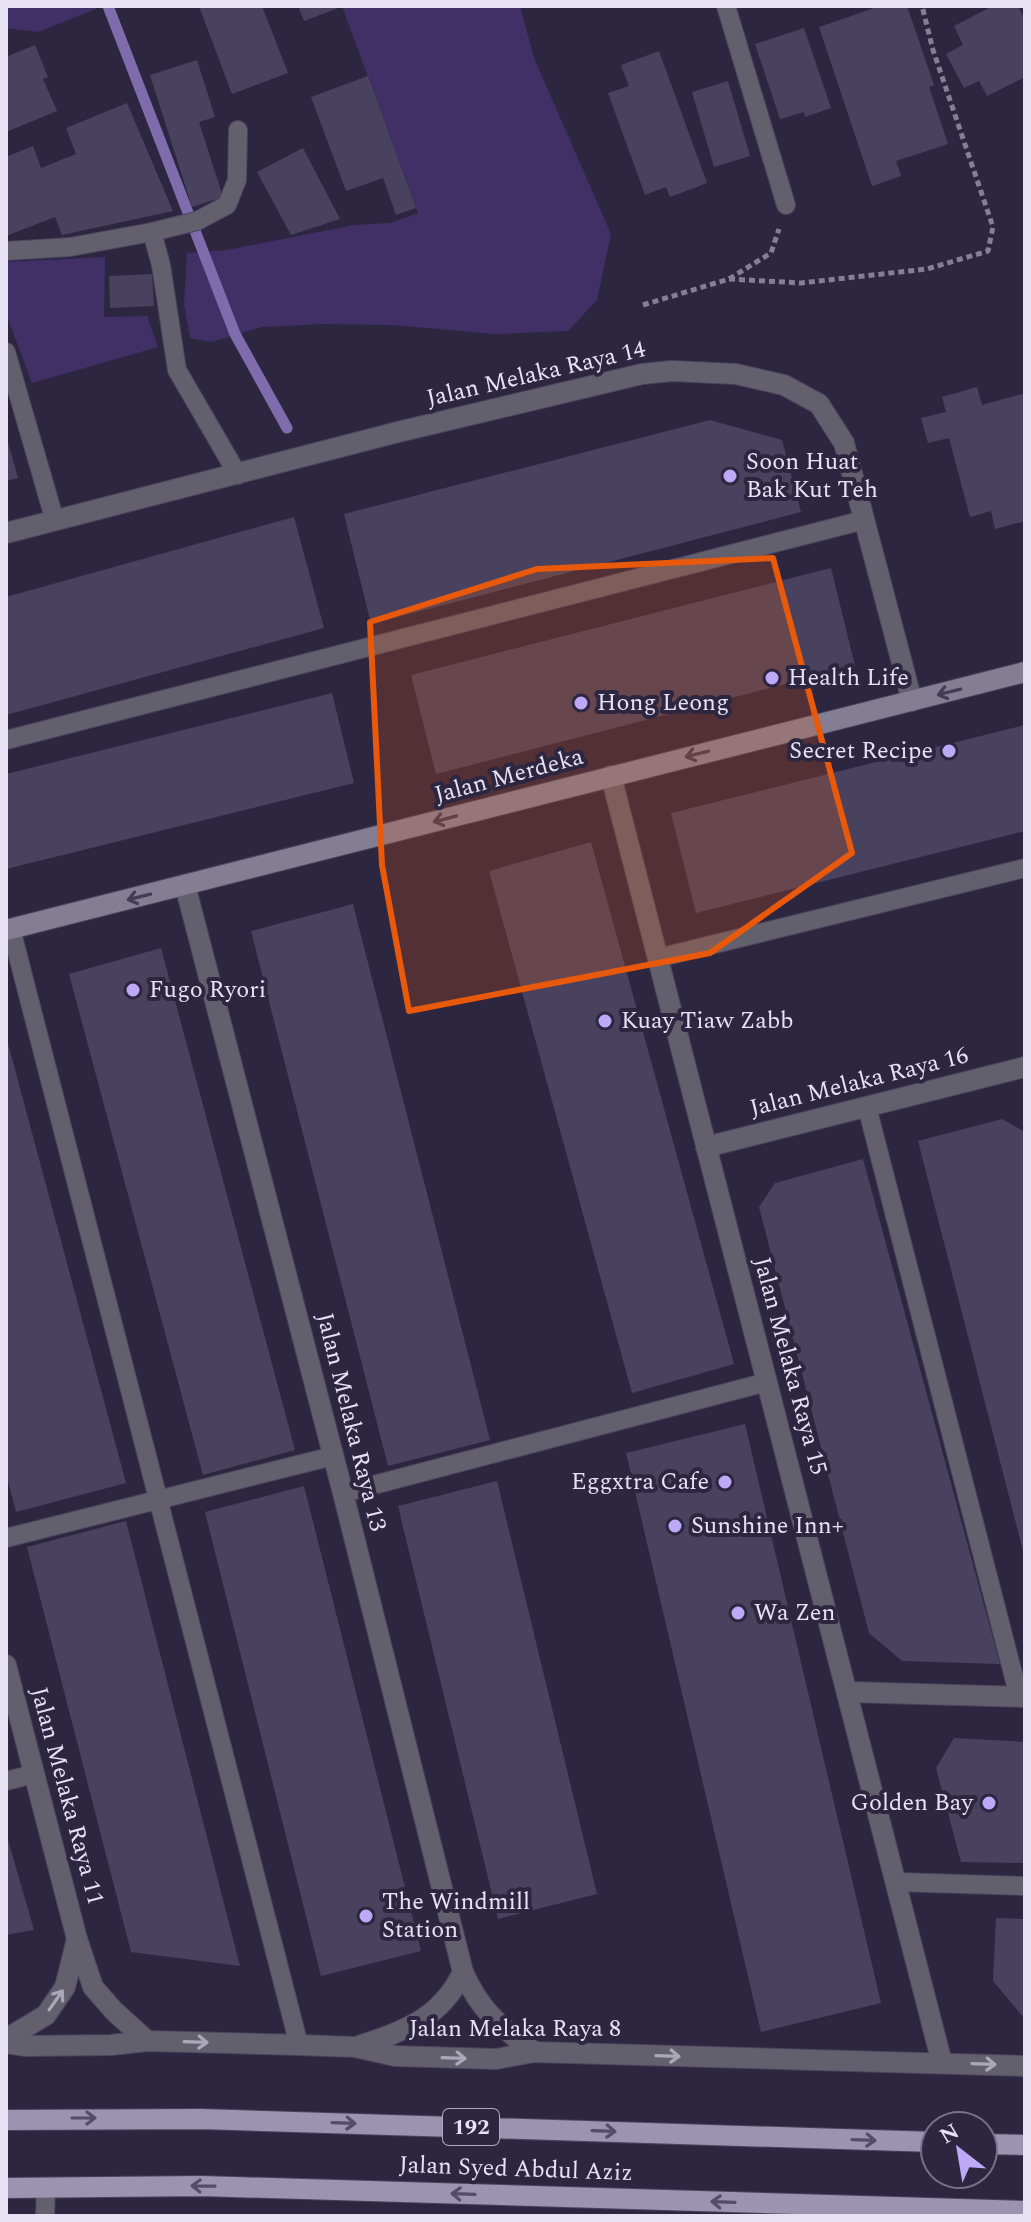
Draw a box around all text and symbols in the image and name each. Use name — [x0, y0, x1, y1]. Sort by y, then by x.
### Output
street label: Jalan Melaka Raya 14 — [423, 331, 649, 417]
place label: Soon Huat Bak Kut Teh — [746, 444, 878, 508]
marker: Soon Huat Bak Kut Teh — [721, 467, 739, 485]
place label: Health Life — [788, 660, 909, 696]
marker: Health Life — [763, 669, 781, 687]
place label: Hong Leong — [597, 685, 729, 721]
one-way arrow — [937, 685, 963, 700]
marker: Hong Leong — [572, 694, 590, 712]
place label: Secret Recipe — [789, 733, 933, 769]
street label: Jalan Merdeka — [430, 739, 588, 813]
marker: Secret Recipe — [940, 742, 958, 760]
one-way arrow — [685, 748, 711, 763]
one-way arrow — [433, 812, 459, 827]
one-way arrow — [127, 890, 152, 905]
place label: Fugo Ryori — [149, 972, 266, 1008]
marker: Fugo Ryori — [124, 981, 142, 999]
place label: Kuay Tiaw Zabb — [621, 1003, 794, 1039]
marker: Kuay Tiaw Zabb — [596, 1012, 614, 1030]
street label: Jalan Melaka Raya 16 — [746, 1037, 972, 1127]
street label: Jalan Melaka Raya 15 — [744, 1253, 836, 1479]
street label: Jalan Melaka Raya 13 — [306, 1309, 396, 1535]
place label: Eggxtra Cafe — [571, 1464, 709, 1500]
marker: Eggxtra Cafe — [716, 1473, 734, 1491]
place label: Sunshine Inn+ — [691, 1508, 844, 1544]
marker: Sunshine Inn+ — [666, 1517, 684, 1535]
place label: Wa Zen — [754, 1595, 835, 1631]
marker: Wa Zen — [729, 1604, 747, 1622]
street label: Jalan Melaka Raya 11 — [21, 1683, 113, 1909]
place label: Golden Bay — [851, 1785, 974, 1821]
marker: Golden Bay — [980, 1794, 998, 1812]
place label: The Windmill Station — [382, 1884, 530, 1948]
marker: The Windmill Station — [357, 1907, 375, 1925]
one-way arrow — [48, 1989, 64, 2011]
street label: Jalan Melaka Raya 8 — [409, 2011, 621, 2047]
one-way arrow — [182, 2034, 209, 2050]
one-way arrow — [654, 2048, 681, 2064]
one-way arrow — [440, 2050, 467, 2065]
one-way arrow — [970, 2057, 997, 2072]
road number: 192 — [443, 2109, 499, 2145]
one-way arrow — [70, 2110, 97, 2126]
north arrow — [919, 2110, 999, 2190]
text: N — [933, 2115, 966, 2153]
one-way arrow — [330, 2116, 357, 2131]
one-way arrow — [590, 2124, 617, 2139]
one-way arrow — [850, 2132, 877, 2147]
street label: Jalan Syed Abdul Aziz — [398, 2147, 634, 2191]
one-way arrow — [190, 2178, 217, 2194]
one-way arrow — [450, 2186, 477, 2201]
one-way arrow — [710, 2194, 737, 2209]

